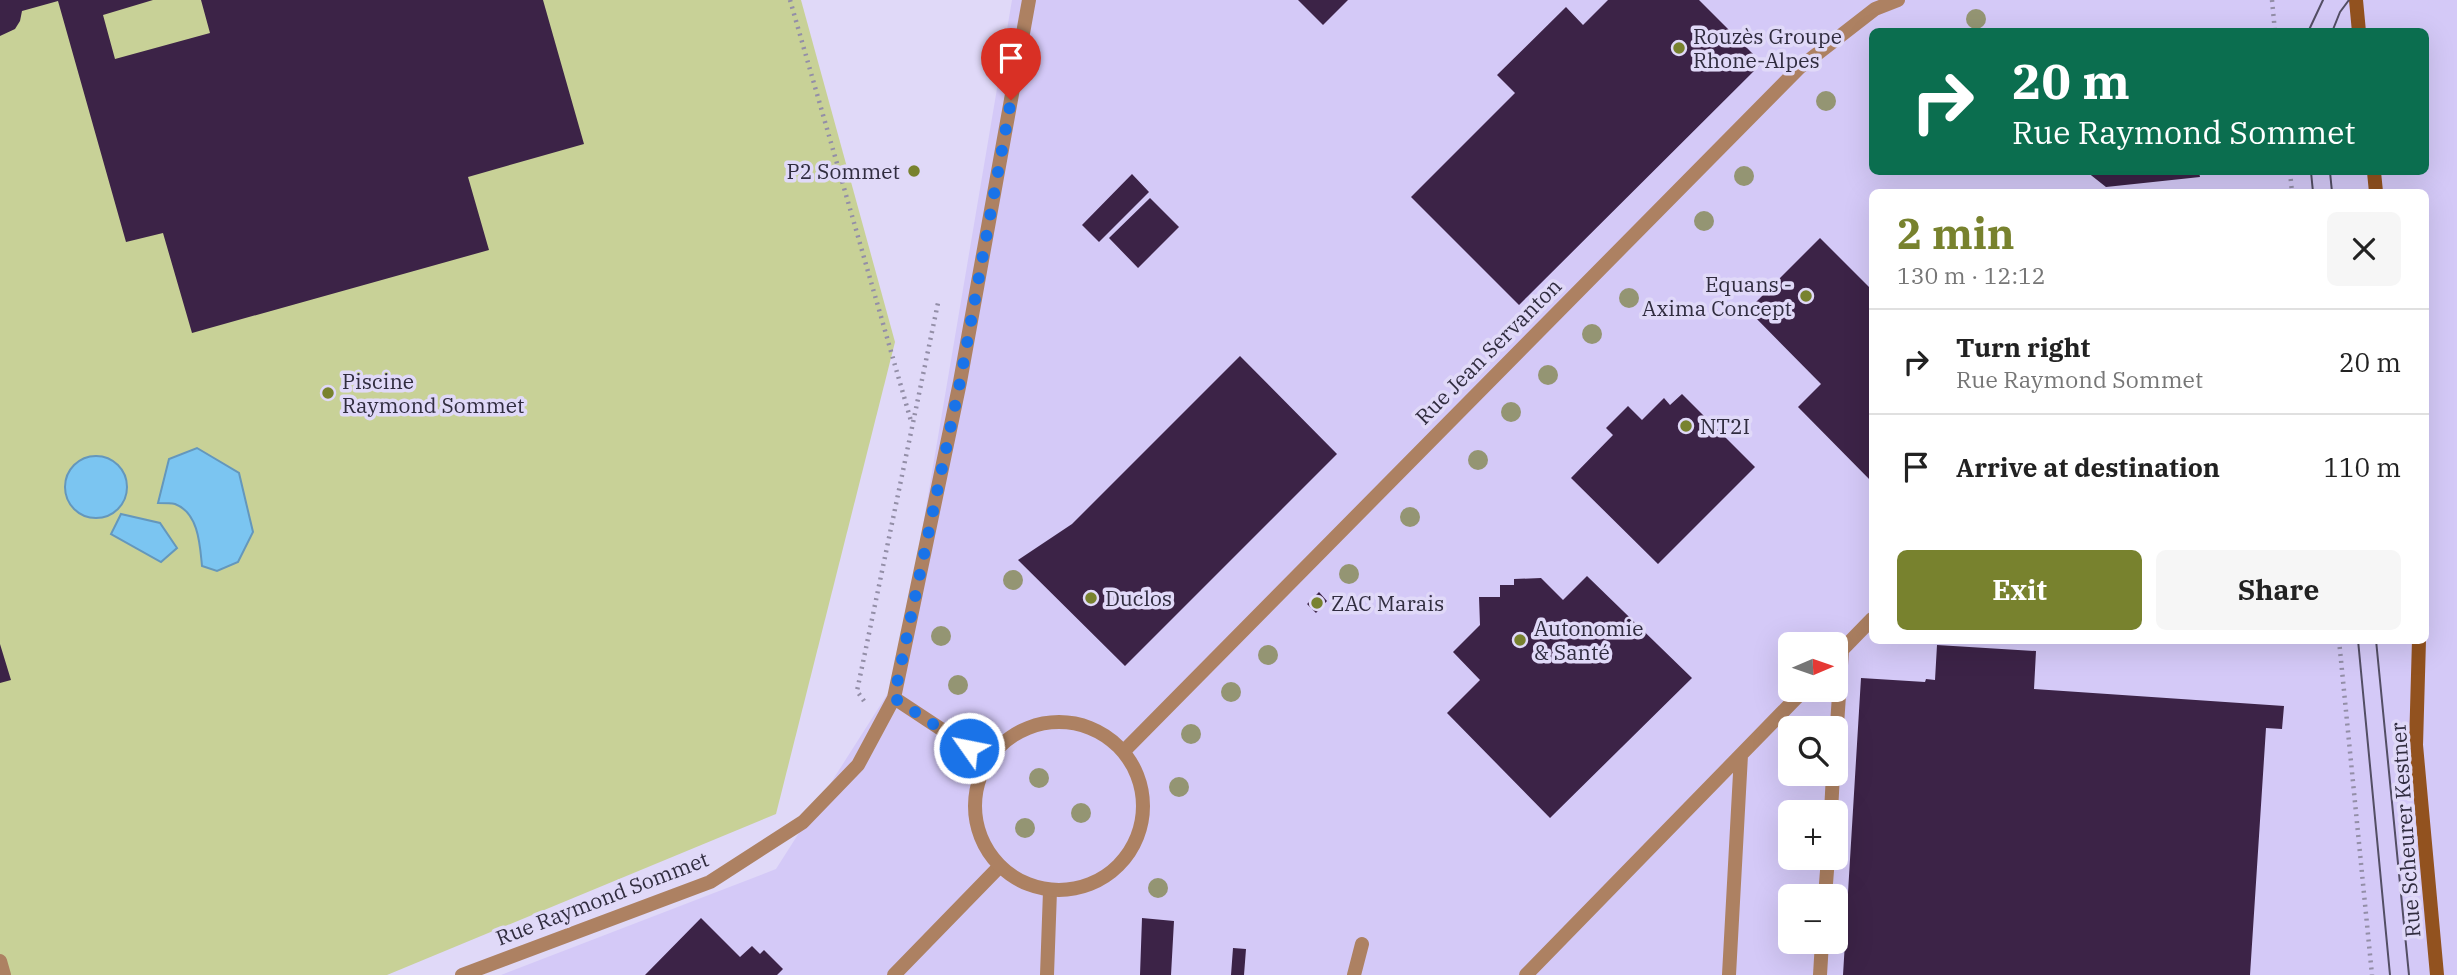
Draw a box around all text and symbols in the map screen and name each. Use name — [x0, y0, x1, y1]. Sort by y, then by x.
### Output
place label: Rouzès Groupe Rhone-Alpes — [1693, 22, 1842, 74]
pin — [981, 28, 1041, 100]
icon: arrive — [992, 39, 1030, 77]
marker: Rouzès Groupe Rhone-Alpes — [1671, 40, 1687, 56]
text: 20 m — [2012, 49, 2130, 112]
icon: right — [1897, 56, 1988, 147]
text: Rue Raymond Sommet — [2012, 111, 2356, 153]
place label: P2 Sommet — [787, 157, 900, 185]
marker: P2 Sommet — [906, 163, 922, 179]
text: 2 min — [1897, 206, 2015, 261]
button: close — [2327, 212, 2401, 286]
text: 130 m · 12:12 — [1897, 260, 2046, 290]
place label: Equans - Axima Concept — [1642, 270, 1792, 322]
street label: Rue Jean Servanton — [1409, 272, 1567, 430]
marker: Equans - Axima Concept — [1798, 288, 1814, 304]
text: Turn right — [1956, 330, 2090, 364]
icon: right — [1897, 343, 1935, 381]
text: 20 m — [2339, 345, 2401, 379]
text: Rue Raymond Sommet — [1956, 364, 2203, 394]
place label: Piscine Raymond Sommet — [342, 367, 524, 419]
marker: Piscine Raymond Sommet — [320, 385, 336, 401]
place label: NT2I — [1700, 412, 1750, 440]
marker: NT2I — [1678, 418, 1694, 434]
icon: arrive — [1897, 448, 1935, 486]
text: Arrive at destination — [1956, 450, 2220, 484]
text: 110 m — [2323, 450, 2401, 484]
button: Exit — [1897, 550, 2142, 630]
button: Share — [2156, 550, 2401, 630]
place label: Duclos — [1105, 584, 1172, 612]
place label: ZAC Marais — [1331, 589, 1444, 617]
marker: Duclos — [1083, 590, 1099, 606]
marker: ZAC Marais — [1309, 595, 1325, 611]
place label: Autonomie & Santé — [1534, 614, 1643, 666]
marker: Autonomie & Santé — [1512, 632, 1528, 648]
north arrow — [1778, 632, 1848, 702]
map controls — [1778, 632, 1848, 954]
position arrow — [932, 711, 1006, 785]
button: search — [1778, 716, 1848, 786]
street label: Rue Scheurer Kestner — [2383, 721, 2426, 938]
button: + — [1778, 800, 1848, 870]
street label: Rue Raymond Sommet — [492, 845, 712, 951]
button: − — [1778, 884, 1848, 954]

